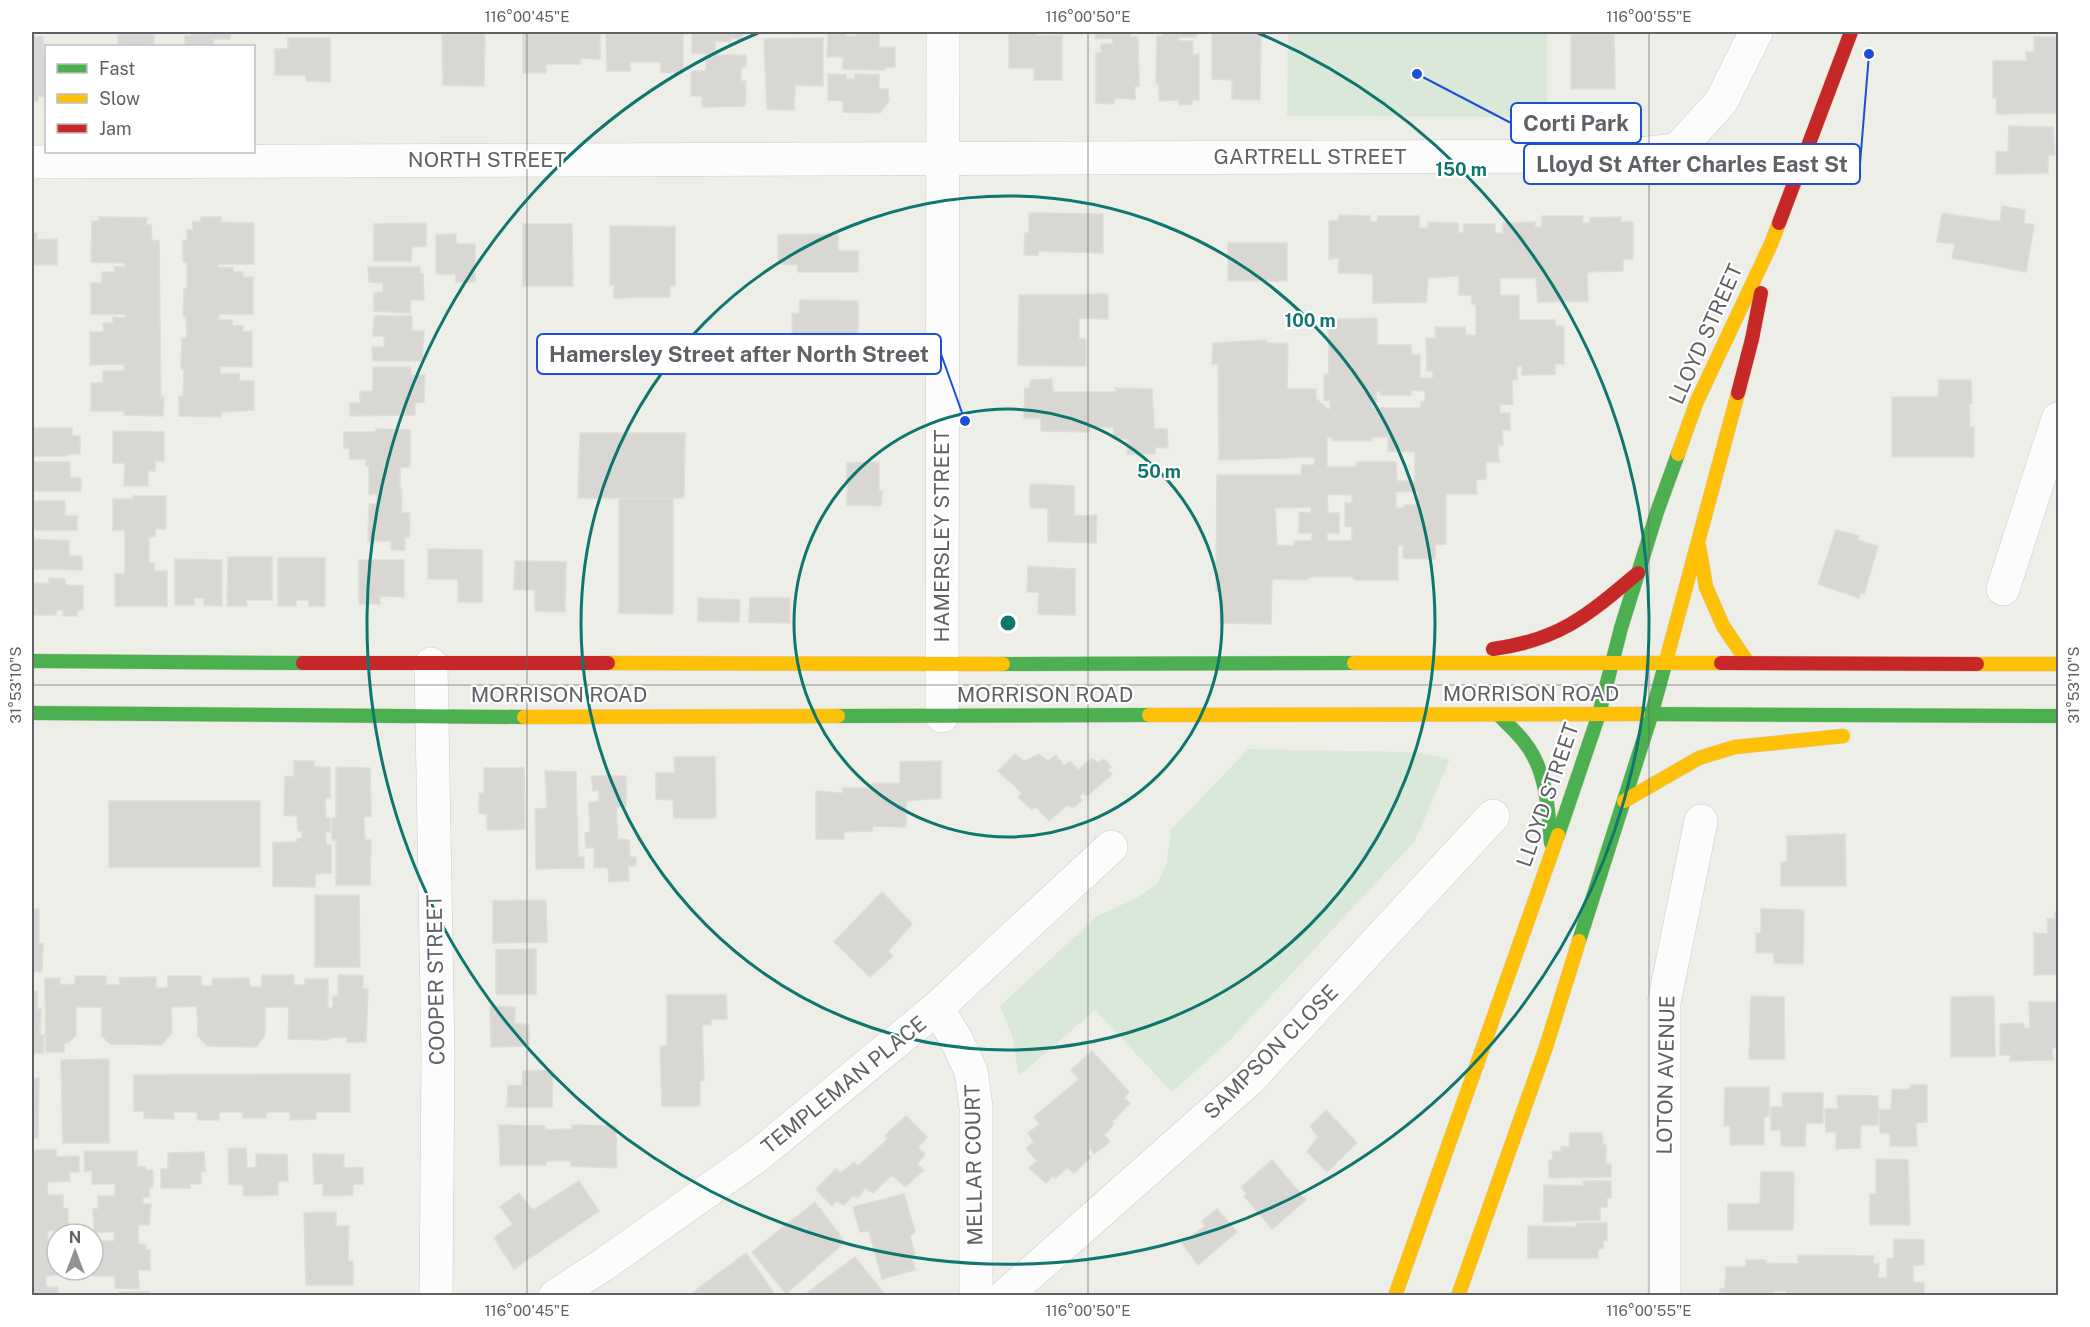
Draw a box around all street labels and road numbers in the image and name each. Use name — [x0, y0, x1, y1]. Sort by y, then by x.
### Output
street label: GARTRELL STREET — [1214, 144, 1406, 169]
street label: NORTH STREET — [408, 147, 566, 172]
street label: LLOYD STREET — [1663, 260, 1748, 408]
street label: HAMERSLEY STREET — [929, 429, 954, 643]
street label: MORRISON ROAD — [1443, 681, 1619, 706]
street label: MORRISON ROAD — [471, 682, 647, 707]
street label: MORRISON ROAD — [957, 682, 1133, 707]
street label: LLOYD STREET — [1511, 720, 1584, 870]
street label: COOPER STREET — [422, 895, 449, 1065]
street label: SAMPSON CLOSE — [1198, 979, 1343, 1124]
street label: LOTON AVENUE — [1652, 995, 1679, 1155]
street label: TEMPLEMAN PLACE — [756, 1010, 931, 1159]
street label: MELLAR COURT — [960, 1084, 987, 1246]

